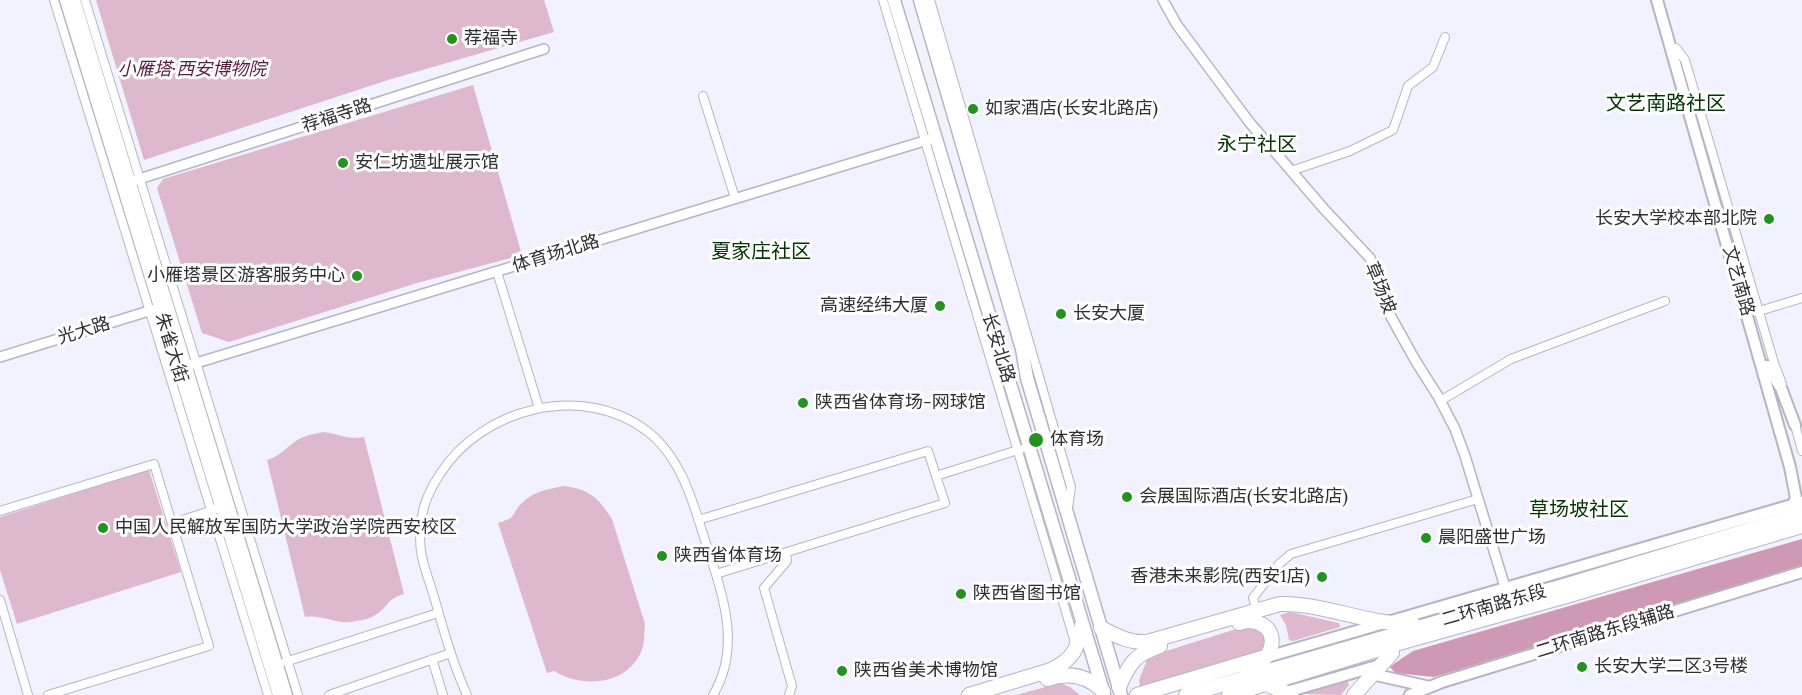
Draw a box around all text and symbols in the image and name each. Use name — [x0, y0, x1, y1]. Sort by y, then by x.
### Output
place label: 荐福寺 — [464, 28, 518, 50]
marker: 荐福寺 — [445, 32, 459, 46]
park label: 小雁塔·西安博物院 — [118, 59, 266, 81]
district label: 文艺南路社区 — [1606, 92, 1726, 116]
street label: 荐福寺路 — [299, 95, 375, 137]
place label: 如家酒店(长安北路店) — [985, 98, 1158, 120]
marker: 如家酒店(长安北路店) — [966, 102, 980, 116]
district label: 永宁社区 — [1217, 133, 1297, 157]
place label: 安仁坊遗址展示馆 — [355, 152, 499, 174]
marker: 安仁坊遗址展示馆 — [336, 156, 350, 170]
place label: 长安大学校本部北院 — [1595, 208, 1757, 230]
marker: 长安大学校本部北院 — [1762, 212, 1776, 226]
street label: 体育场北路 — [510, 231, 602, 277]
district label: 夏家庄社区 — [711, 240, 811, 264]
street label: 文艺南路 — [1718, 243, 1758, 319]
street label: 草场坡 — [1360, 259, 1400, 317]
place label: 小雁塔景区游客服务中心 — [147, 265, 345, 287]
marker: 小雁塔景区游客服务中心 — [350, 269, 364, 283]
place label: 高速经纬大厦 — [820, 295, 928, 317]
marker: 高速经纬大厦 — [933, 299, 947, 313]
place label: 长安大厦 — [1073, 303, 1145, 325]
marker: 长安大厦 — [1054, 307, 1068, 321]
street label: 朱雀大街 — [150, 310, 192, 386]
street label: 长安北路 — [977, 310, 1019, 386]
street label: 光大路 — [55, 313, 113, 349]
place label: 陕西省体育场-网球馆 — [815, 392, 986, 414]
marker: 陕西省体育场-网球馆 — [796, 396, 810, 410]
place label: 体育场 — [1050, 429, 1104, 451]
marker: 体育场 — [1027, 431, 1045, 449]
place label: 会展国际酒店(长安北路店) — [1139, 486, 1348, 508]
marker: 会展国际酒店(长安北路店) — [1120, 490, 1134, 504]
district label: 草场坡社区 — [1529, 498, 1629, 522]
place label: 中国人民解放军国防大学政治学院西安校区 — [115, 517, 457, 539]
marker: 中国人民解放军国防大学政治学院西安校区 — [96, 521, 110, 535]
place label: 晨阳盛世广场 — [1438, 527, 1546, 549]
marker: 晨阳盛世广场 — [1419, 531, 1433, 545]
place label: 陕西省体育场 — [674, 545, 782, 567]
marker: 陕西省体育场 — [655, 549, 669, 563]
place label: 香港未来影院(西安1店) — [1130, 566, 1310, 588]
marker: 香港未来影院(西安1店) — [1315, 570, 1329, 584]
street label: 二环南路东段 — [1439, 581, 1549, 631]
place label: 陕西省图书馆 — [973, 583, 1081, 605]
marker: 陕西省图书馆 — [954, 587, 968, 601]
street label: 二环南路东段辅路 — [1533, 601, 1677, 663]
place label: 长安大学二区3号楼 — [1594, 656, 1748, 678]
place label: 陕西省美术博物馆 — [854, 660, 998, 682]
marker: 长安大学二区3号楼 — [1575, 660, 1589, 674]
marker: 陕西省美术博物馆 — [835, 664, 849, 678]

